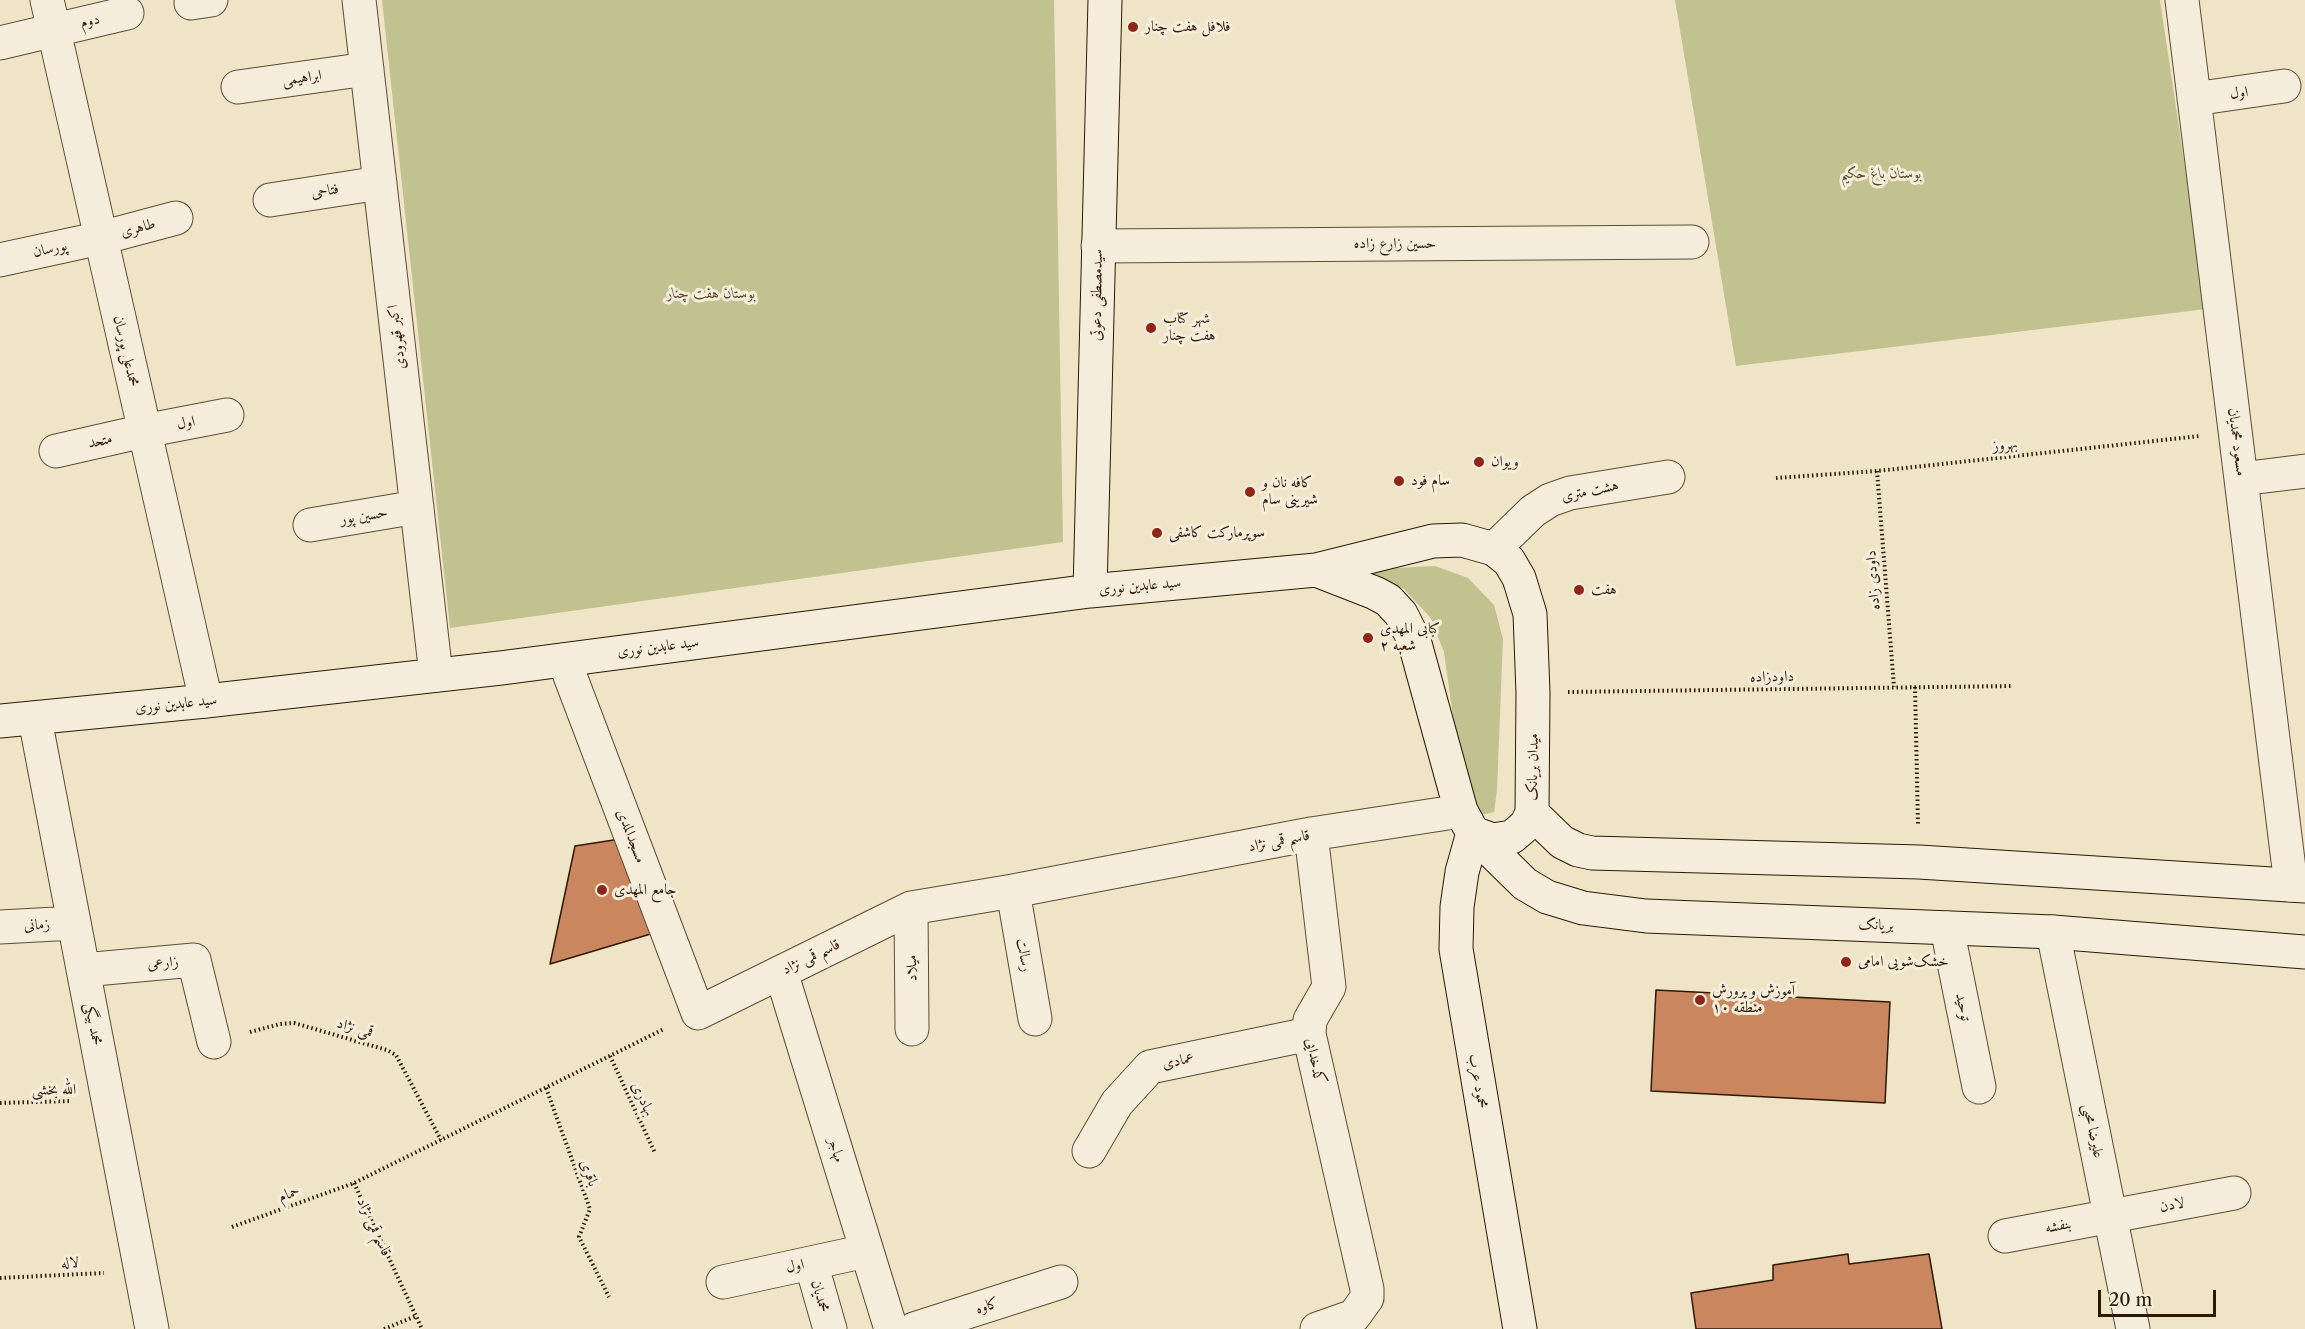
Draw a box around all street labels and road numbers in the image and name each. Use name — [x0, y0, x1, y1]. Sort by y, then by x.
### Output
street label: دوم — [78, 10, 102, 32]
street label: ابراهیمی — [281, 66, 323, 90]
street label: اول — [2229, 83, 2249, 103]
street label: فتاحی — [310, 180, 340, 202]
street label: طاهری — [119, 215, 157, 241]
street label: حسین زارع زاده — [1354, 235, 1436, 253]
street label: پورسان — [31, 237, 69, 261]
street label: سیدمصطفی دعوتی — [1087, 249, 1107, 341]
street label: اکبر قهرودی — [384, 304, 410, 370]
street label: محمدعلی پورسان — [109, 314, 143, 388]
street label: مسعود محمدیان — [2224, 407, 2250, 477]
street label: اول — [175, 412, 197, 434]
street label: متحد — [86, 429, 114, 453]
street label: بهروز — [1992, 435, 2018, 455]
street label: هشت متری — [1560, 476, 1620, 506]
street label: حسین پور — [339, 503, 389, 529]
street label: داودی زاده — [1862, 550, 1884, 610]
street label: سید عابدین نوری — [1098, 573, 1182, 599]
street label: سید عابدین نوری — [616, 633, 700, 661]
street label: داودزاده — [1750, 668, 1794, 686]
street label: سید عابدین نوری — [134, 691, 218, 717]
street label: میدان بریانک — [1523, 733, 1543, 801]
street label: مسجدالمدی — [612, 806, 650, 866]
street label: قاسم قمی نژاد — [1247, 826, 1311, 856]
street label: زمانی — [23, 915, 51, 935]
street label: بریانک — [1858, 915, 1894, 935]
street label: قاسم قمی نژاد — [779, 935, 843, 979]
street label: رسالت — [1012, 937, 1036, 973]
street label: زارعی — [147, 953, 179, 973]
street label: میلاد — [903, 955, 921, 981]
street label: توحید — [1951, 991, 1975, 1023]
street label: محمد بیگی — [80, 1001, 106, 1047]
street label: قمی نژاد — [335, 1014, 375, 1042]
street label: کدخدایی — [1301, 1036, 1329, 1086]
street label: عمادی — [1160, 1049, 1196, 1073]
street label: محمود عرب — [1464, 1052, 1492, 1110]
street label: بهادری — [627, 1079, 659, 1119]
street label: الله بخشی — [32, 1081, 76, 1099]
street label: علیرضا محبی — [2078, 1102, 2108, 1160]
street label: مهاجر — [824, 1136, 848, 1164]
street label: باقری — [576, 1157, 602, 1189]
street label: حمام — [276, 1182, 302, 1206]
street label: لادن — [2158, 1194, 2186, 1216]
street label: قاسم قمی نژاد — [353, 1195, 395, 1259]
street label: بنفشه — [2043, 1215, 2073, 1237]
street label: لاله — [61, 1254, 79, 1272]
street label: اول — [784, 1255, 806, 1277]
street label: محمدیان — [807, 1278, 833, 1314]
street label: کاوه — [973, 1294, 1001, 1318]

